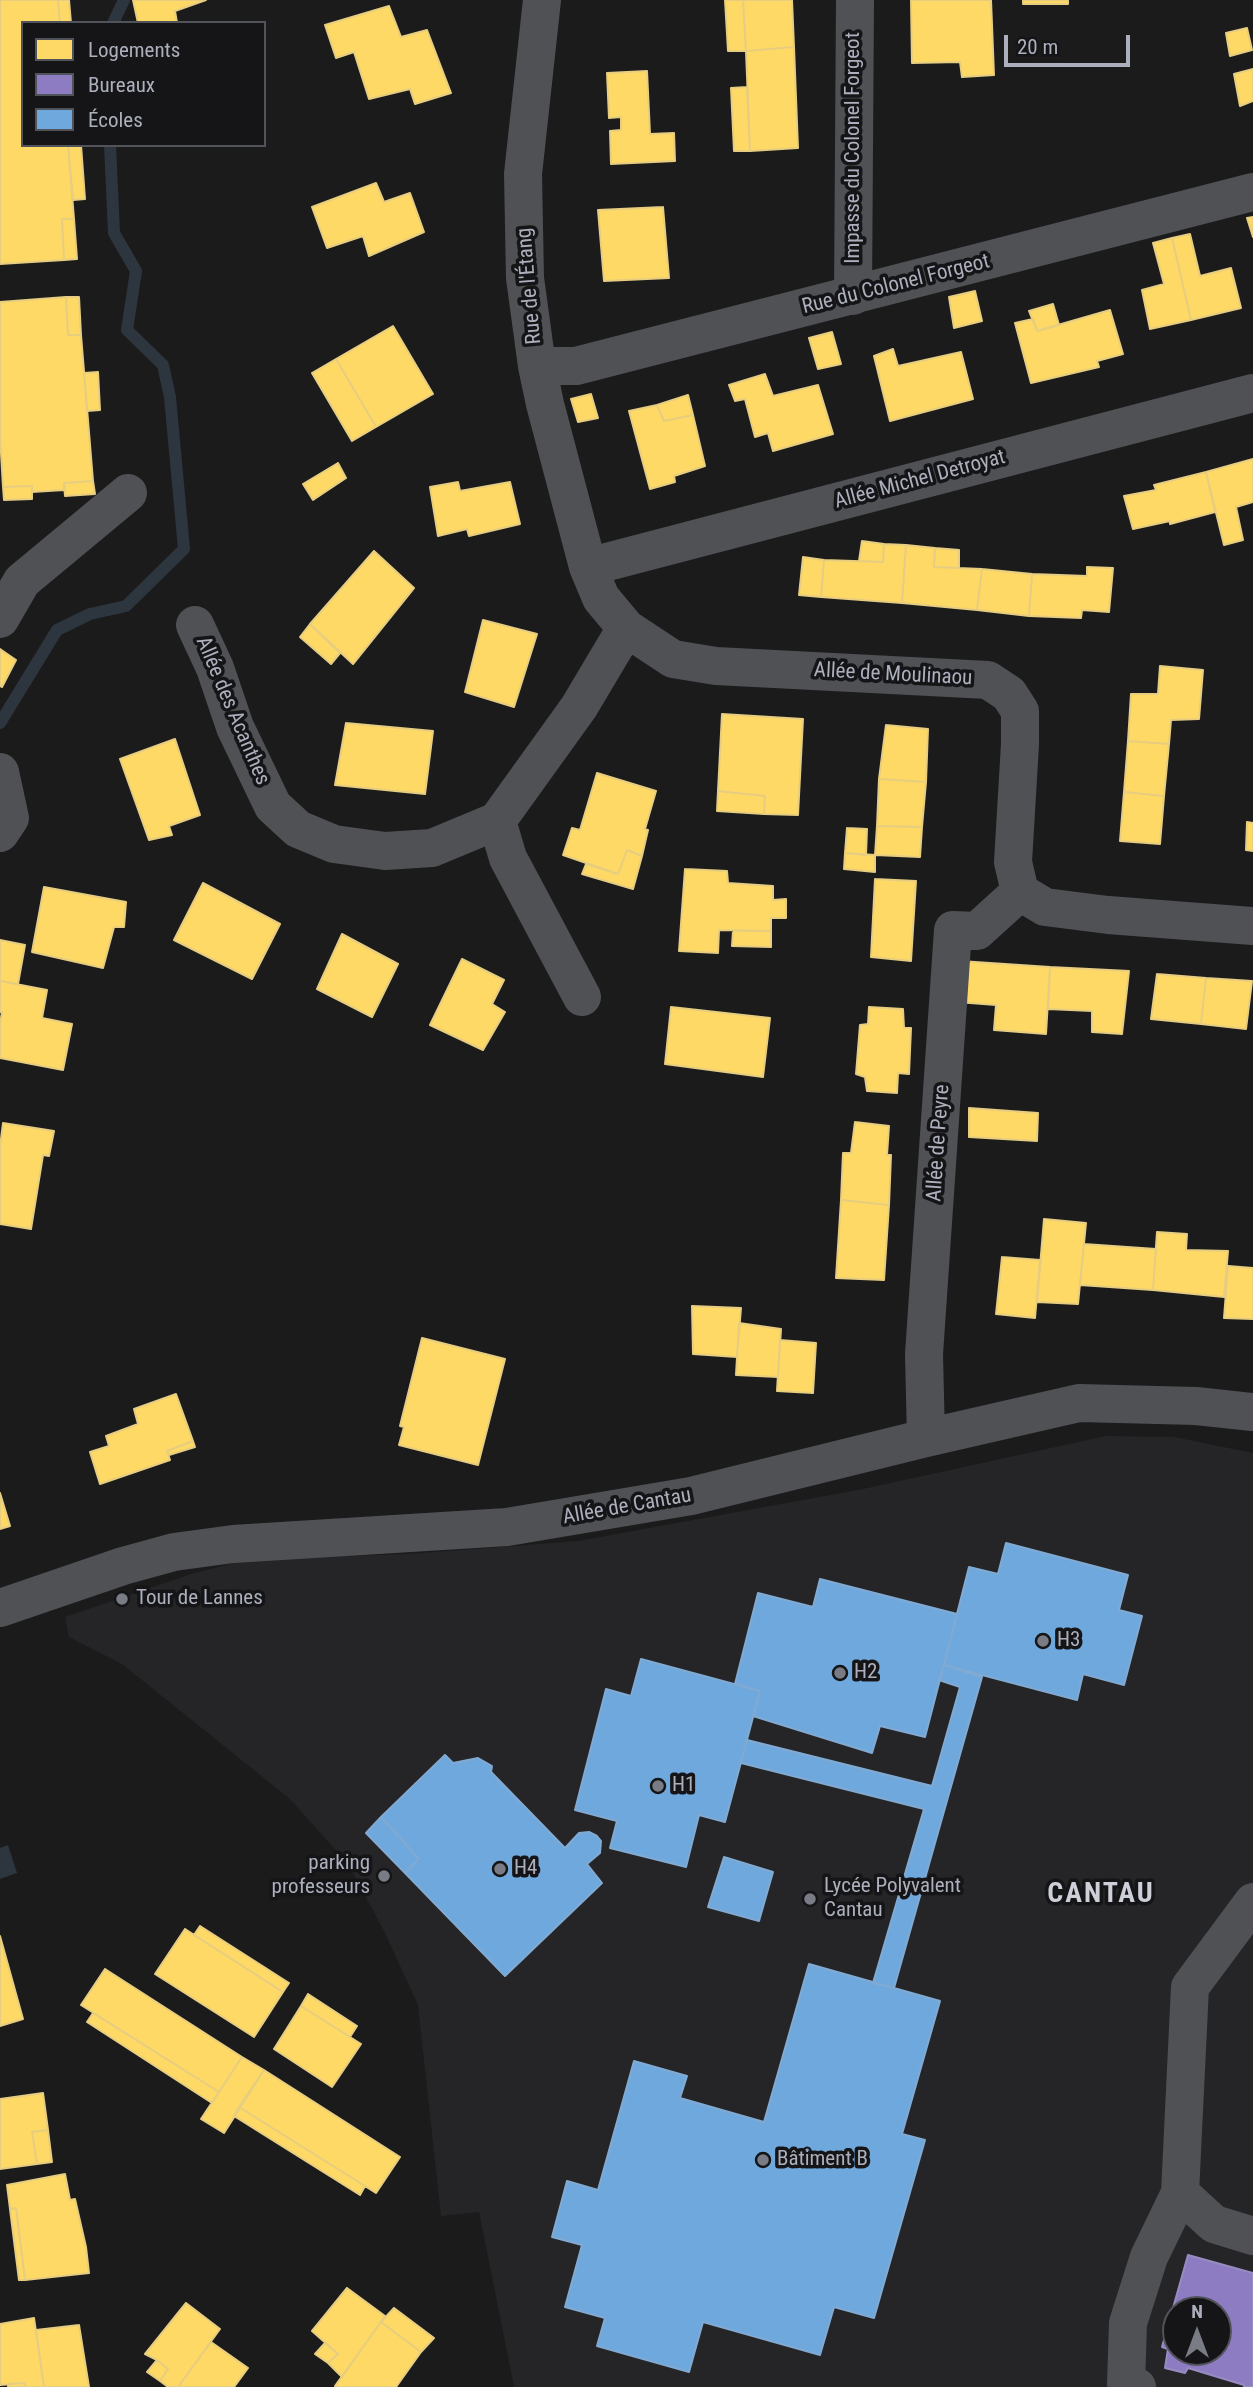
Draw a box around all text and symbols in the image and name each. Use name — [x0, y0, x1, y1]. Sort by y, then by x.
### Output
legend — [21, 21, 266, 147]
scale bar — [1008, 21, 1134, 65]
street label: Impasse du Colonel Forgeot — [841, 32, 867, 264]
text: 20 m — [1017, 35, 1058, 59]
text: Logements — [88, 38, 180, 62]
text: Bureaux — [88, 73, 155, 97]
text: Écoles — [88, 108, 143, 132]
street label: Rue de l'Étang — [512, 227, 548, 345]
street label: Rue du Colonel Forgeot — [800, 250, 992, 320]
street label: Allée Michel Detroyat — [832, 445, 1008, 515]
street label: Allée des Acanthes — [189, 633, 275, 789]
street label: Allée de Moulinaou — [813, 658, 973, 692]
street label: Allée de Peyre — [922, 1084, 956, 1202]
street label: Allée de Cantau — [561, 1483, 693, 1531]
place label: Tour de Lannes — [136, 1586, 263, 1612]
marker: Tour de Lannes — [114, 1591, 130, 1607]
place label: H3 — [1057, 1628, 1080, 1654]
marker: H3 — [1035, 1633, 1051, 1649]
place label: H2 — [854, 1660, 877, 1686]
marker: H2 — [832, 1665, 848, 1681]
place label: H1 — [672, 1773, 695, 1799]
marker: H1 — [650, 1778, 666, 1794]
place label: parking professeurs — [272, 1851, 370, 1901]
place label: H4 — [514, 1856, 537, 1882]
marker: H4 — [492, 1861, 508, 1877]
marker: parking professeurs — [376, 1868, 392, 1884]
place label: Lycée Polyvalent Cantau — [824, 1874, 961, 1924]
district label: CANTAU — [1048, 1878, 1154, 1912]
marker: Lycée Polyvalent Cantau — [802, 1891, 818, 1907]
place label: Bâtiment B — [777, 2147, 868, 2173]
marker: Bâtiment B — [755, 2152, 771, 2168]
north arrow — [1162, 2296, 1232, 2366]
text: N — [1191, 2300, 1203, 2323]

